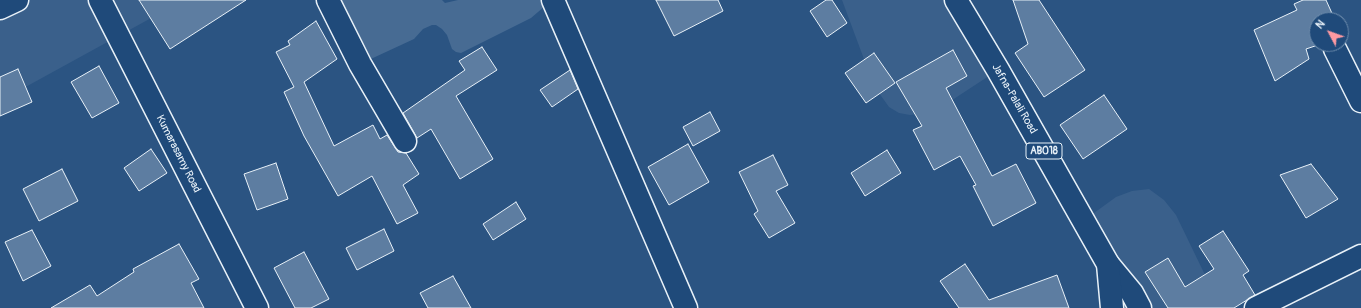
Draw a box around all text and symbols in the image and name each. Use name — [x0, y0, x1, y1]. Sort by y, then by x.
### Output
north arrow — [1309, 12, 1349, 52]
text: N — [1313, 17, 1328, 32]
street label: Jafna-Palali Road — [989, 62, 1039, 136]
street label: Kumarasamy Road — [153, 113, 203, 195]
road number: AB018 — [1026, 143, 1062, 159]

